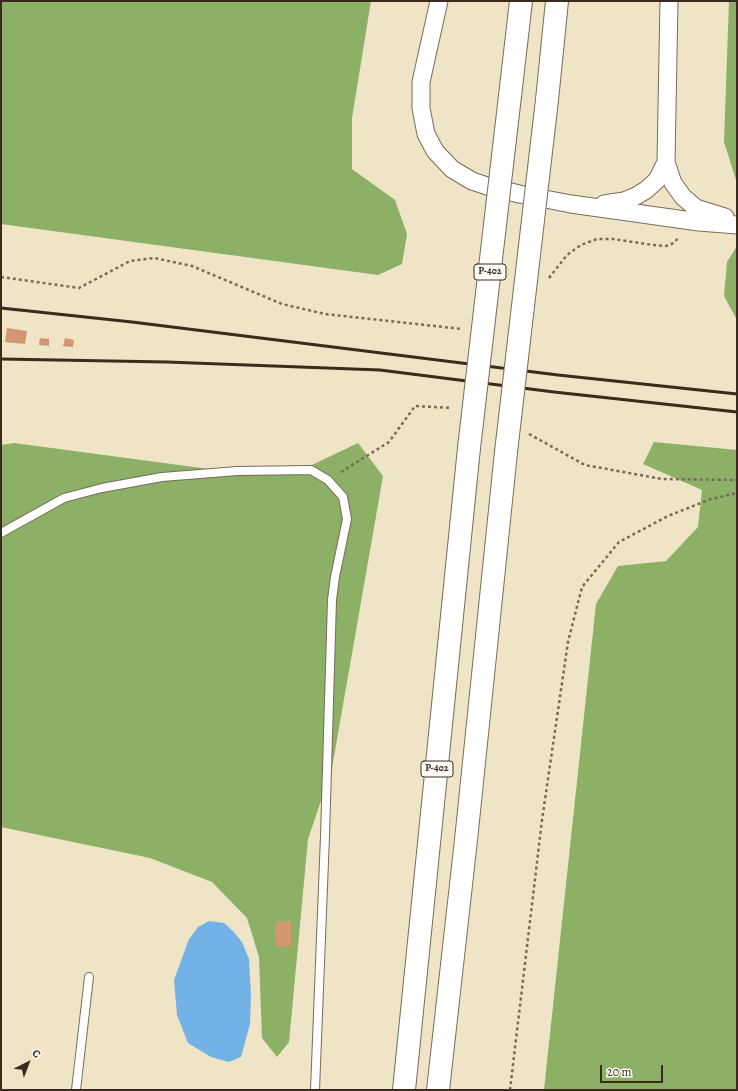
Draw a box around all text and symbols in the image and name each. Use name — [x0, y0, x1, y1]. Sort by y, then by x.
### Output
road number: Р-402 — [474, 264, 506, 280]
road number: Р-402 — [421, 761, 453, 777]
north arrow — [8, 1043, 48, 1083]
text: С — [29, 1046, 44, 1062]
scale bar — [602, 1057, 665, 1083]
text: 20 m — [607, 1064, 631, 1080]

